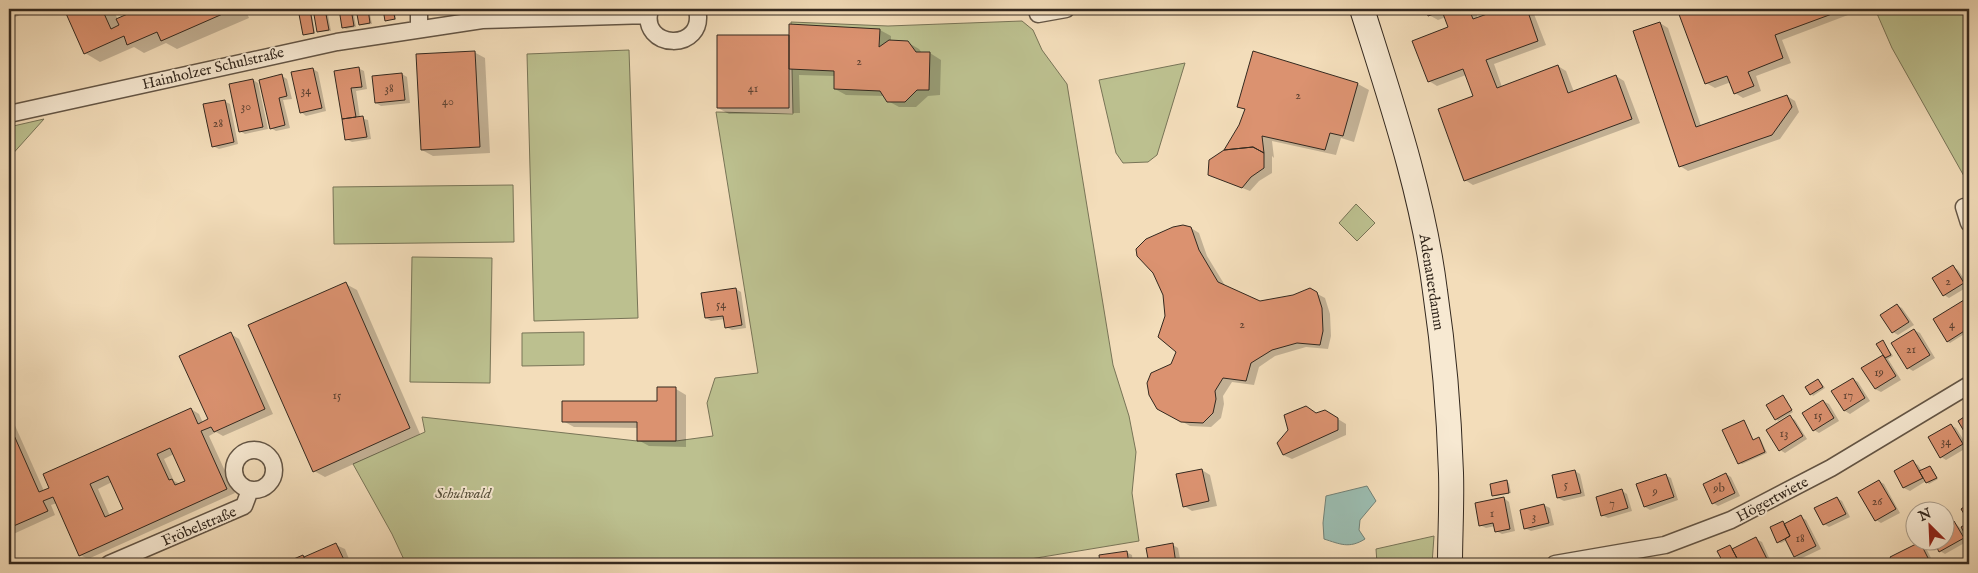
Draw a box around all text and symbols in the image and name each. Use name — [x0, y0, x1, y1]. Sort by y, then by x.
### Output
street label: Hainholzer Schulstraße — [140, 43, 286, 94]
house number: 2 — [856, 54, 862, 69]
house number: 38 — [384, 81, 394, 96]
house number: 41 — [748, 81, 758, 96]
house number: 34 — [301, 83, 311, 98]
house number: 2 — [1295, 88, 1301, 103]
house number: 40 — [442, 94, 454, 109]
house number: 30 — [241, 99, 251, 114]
house number: 28 — [213, 116, 223, 131]
street label: Adenauerdamm — [1414, 232, 1449, 332]
house number: 2 — [1945, 274, 1951, 289]
house number: 54 — [716, 297, 726, 312]
house number: 2 — [1239, 317, 1245, 332]
house number: 4 — [1949, 317, 1955, 332]
house number: 21 — [1906, 342, 1916, 357]
house number: 19 — [1874, 365, 1884, 380]
house number: 15 — [333, 388, 342, 403]
house number: 17 — [1843, 388, 1853, 403]
house number: 15 — [1814, 408, 1823, 423]
house number: 13 — [1780, 426, 1788, 441]
house number: 34 — [1941, 434, 1951, 449]
street label: Högertwiete — [1733, 472, 1812, 526]
house number: 5 — [1564, 477, 1569, 492]
house number: 9b — [1712, 481, 1725, 496]
park label: Schulwald — [435, 484, 492, 503]
house number: 9 — [1651, 484, 1658, 499]
house number: 26 — [1872, 494, 1883, 509]
house number: 7 — [1609, 496, 1615, 511]
north arrow — [1906, 500, 1956, 550]
street label: Fröbelstraße — [159, 502, 239, 551]
text: N — [1915, 504, 1934, 526]
house number: 1 — [1490, 506, 1494, 521]
house number: 3 — [1532, 509, 1536, 524]
house number: 18 — [1795, 531, 1805, 546]

